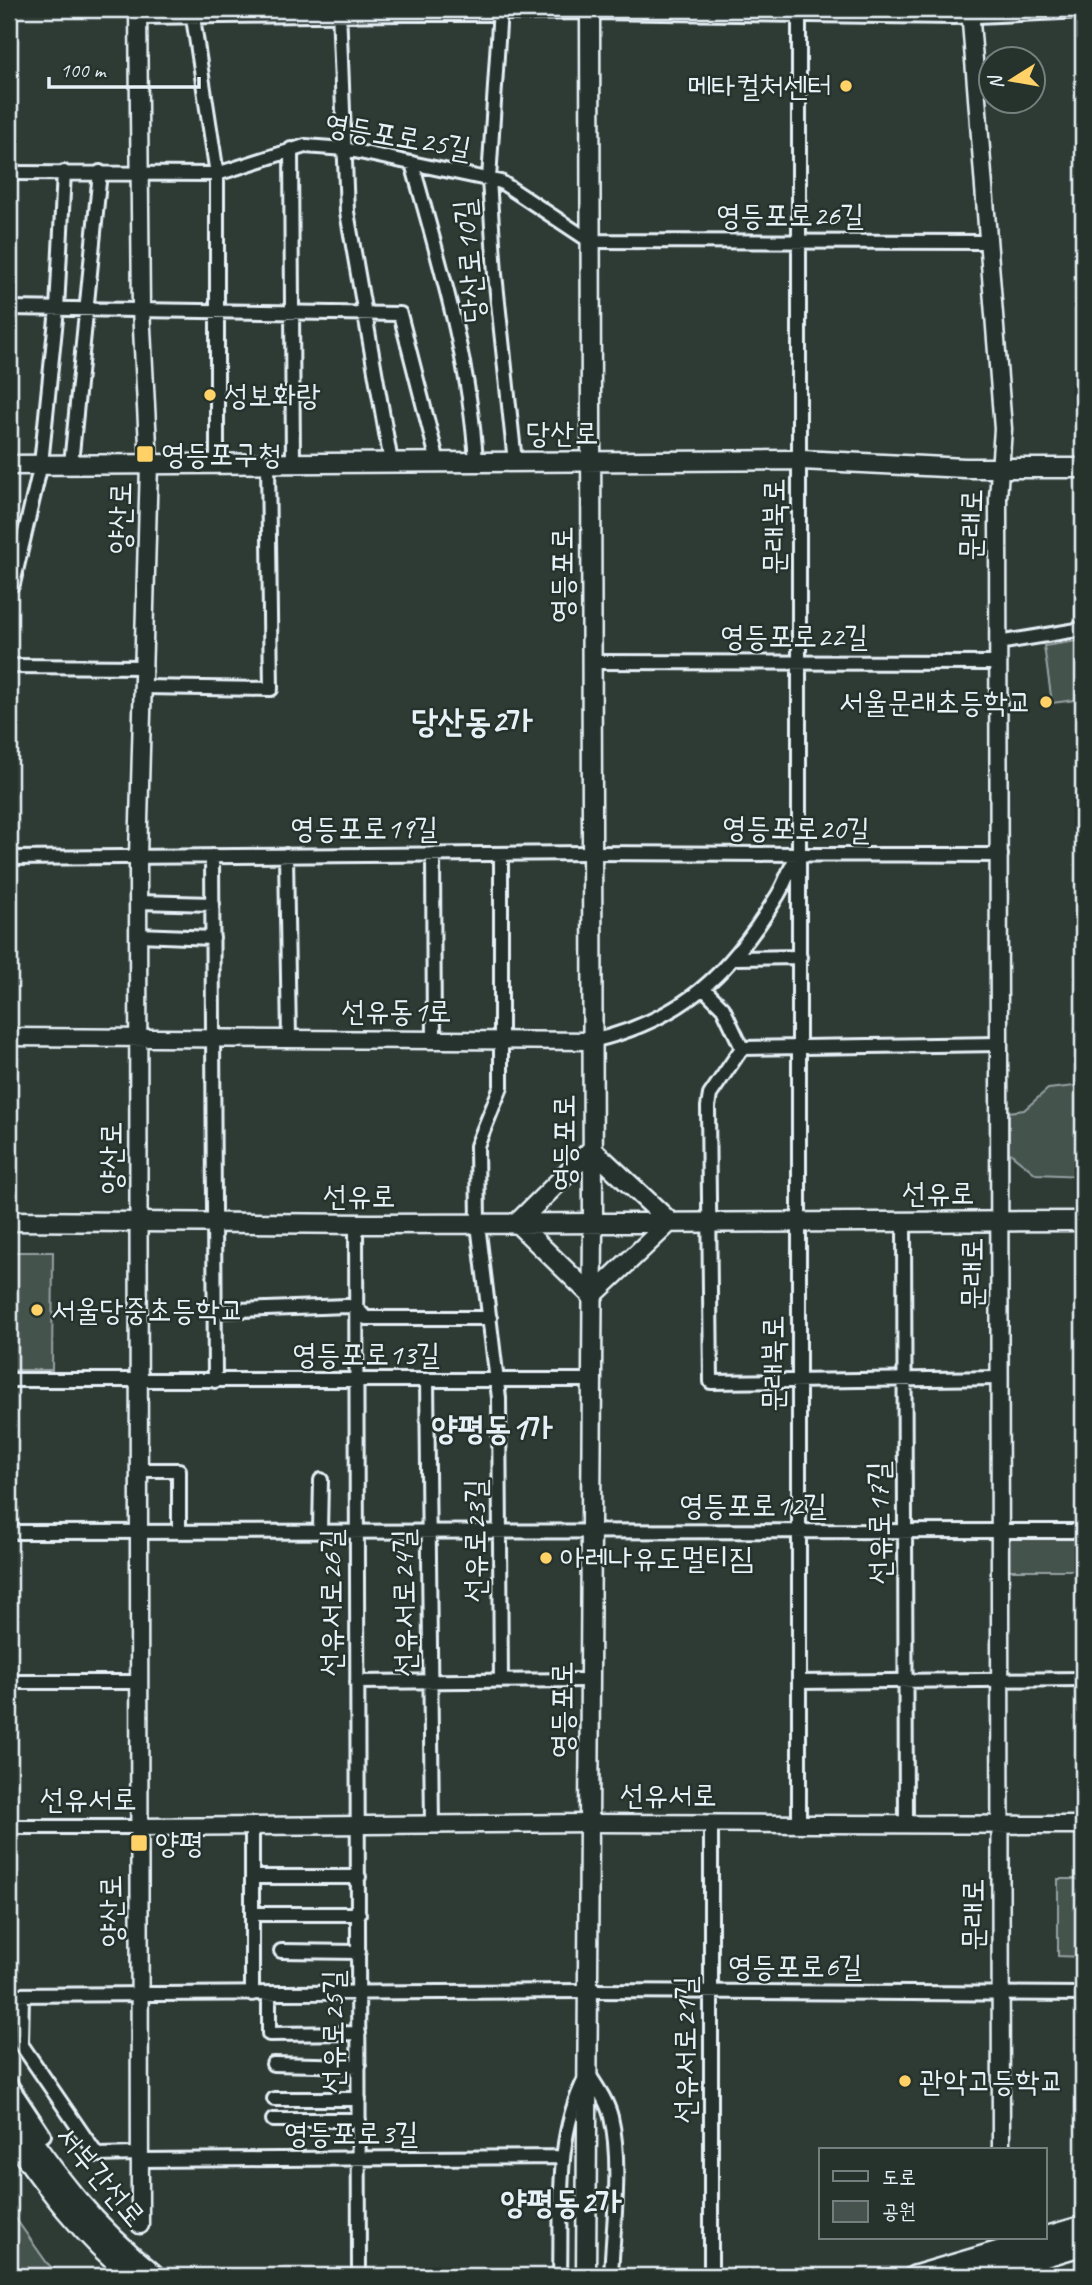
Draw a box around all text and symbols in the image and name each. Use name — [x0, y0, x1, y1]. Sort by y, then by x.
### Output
scale bar — [49, 46, 200, 90]
north arrow — [976, 46, 1046, 116]
text: 100 m — [60, 57, 107, 83]
place label: 메타컬처센터 — [687, 67, 832, 105]
text: N — [983, 72, 1009, 91]
marker: 메타컬처센터 — [838, 78, 854, 94]
street label: 영등포로25길 — [322, 104, 474, 168]
street label: 영등포로26길 — [716, 196, 864, 234]
street label: 당산로10길 — [445, 198, 493, 324]
place label: 성보화랑 — [224, 376, 321, 414]
marker: 성보화랑 — [202, 387, 218, 403]
street label: 당산로 — [526, 414, 598, 452]
place label: 영등포구청 — [161, 435, 282, 473]
marker: 영등포구청 — [135, 444, 155, 464]
street label: 문래북로 — [755, 479, 793, 575]
street label: 양산로 — [100, 481, 140, 555]
street label: 문래로 — [951, 488, 991, 562]
street label: 영등포로 — [543, 527, 581, 623]
street label: 영등포로22길 — [720, 617, 868, 655]
place label: 서울문래초등학교 — [839, 683, 1032, 721]
marker: 서울문래초등학교 — [1038, 694, 1054, 710]
district label: 당산동2가 — [411, 700, 533, 742]
street label: 영등포로20길 — [722, 808, 870, 848]
street label: 영등포로19길 — [290, 809, 438, 847]
street label: 선유동1로 — [341, 992, 451, 1030]
street label: 영등포로 — [545, 1095, 583, 1191]
street label: 양산로 — [92, 1122, 130, 1194]
street label: 선유로 — [902, 1174, 974, 1212]
street label: 선유로 — [323, 1177, 395, 1215]
street label: 문래로 — [953, 1238, 991, 1310]
place label: 서울당중초등학교 — [51, 1291, 244, 1329]
marker: 서울당중초등학교 — [29, 1302, 45, 1318]
street label: 문래북로 — [754, 1316, 792, 1412]
street label: 영등포로13길 — [292, 1335, 440, 1373]
district label: 양평동1가 — [431, 1407, 553, 1449]
street label: 선유로17길 — [859, 1461, 899, 1585]
street label: 선유로23길 — [456, 1479, 494, 1603]
street label: 영등포로12길 — [679, 1486, 827, 1524]
street label: 선유서로26길 — [312, 1529, 350, 1677]
street label: 선유서로24길 — [384, 1529, 424, 1677]
place label: 아레나유도멀티짐 — [560, 1539, 753, 1577]
marker: 아레나유도멀티짐 — [538, 1550, 554, 1566]
street label: 영등포로 — [543, 1662, 581, 1758]
street label: 선유서로 — [620, 1776, 716, 1814]
street label: 선유서로 — [40, 1780, 136, 1818]
place label: 양평 — [155, 1824, 203, 1862]
marker: 양평 — [129, 1833, 149, 1853]
street label: 양산로 — [91, 1874, 131, 1948]
street label: 문래로 — [954, 1879, 992, 1951]
street label: 영등포로6길 — [728, 1947, 862, 1985]
street label: 선유로25길 — [314, 1970, 352, 2094]
street label: 선유서로21길 — [666, 1976, 704, 2124]
place label: 관악고등학교 — [919, 2062, 1064, 2100]
marker: 관악고등학교 — [897, 2073, 913, 2089]
street label: 영등포로3길 — [284, 2114, 418, 2152]
street label: 서부간선로 — [48, 2118, 154, 2234]
legend — [819, 2148, 1046, 2240]
text: 도로 — [882, 2164, 916, 2190]
district label: 양평동2가 — [500, 2181, 622, 2223]
text: 공원 — [882, 2198, 916, 2224]

